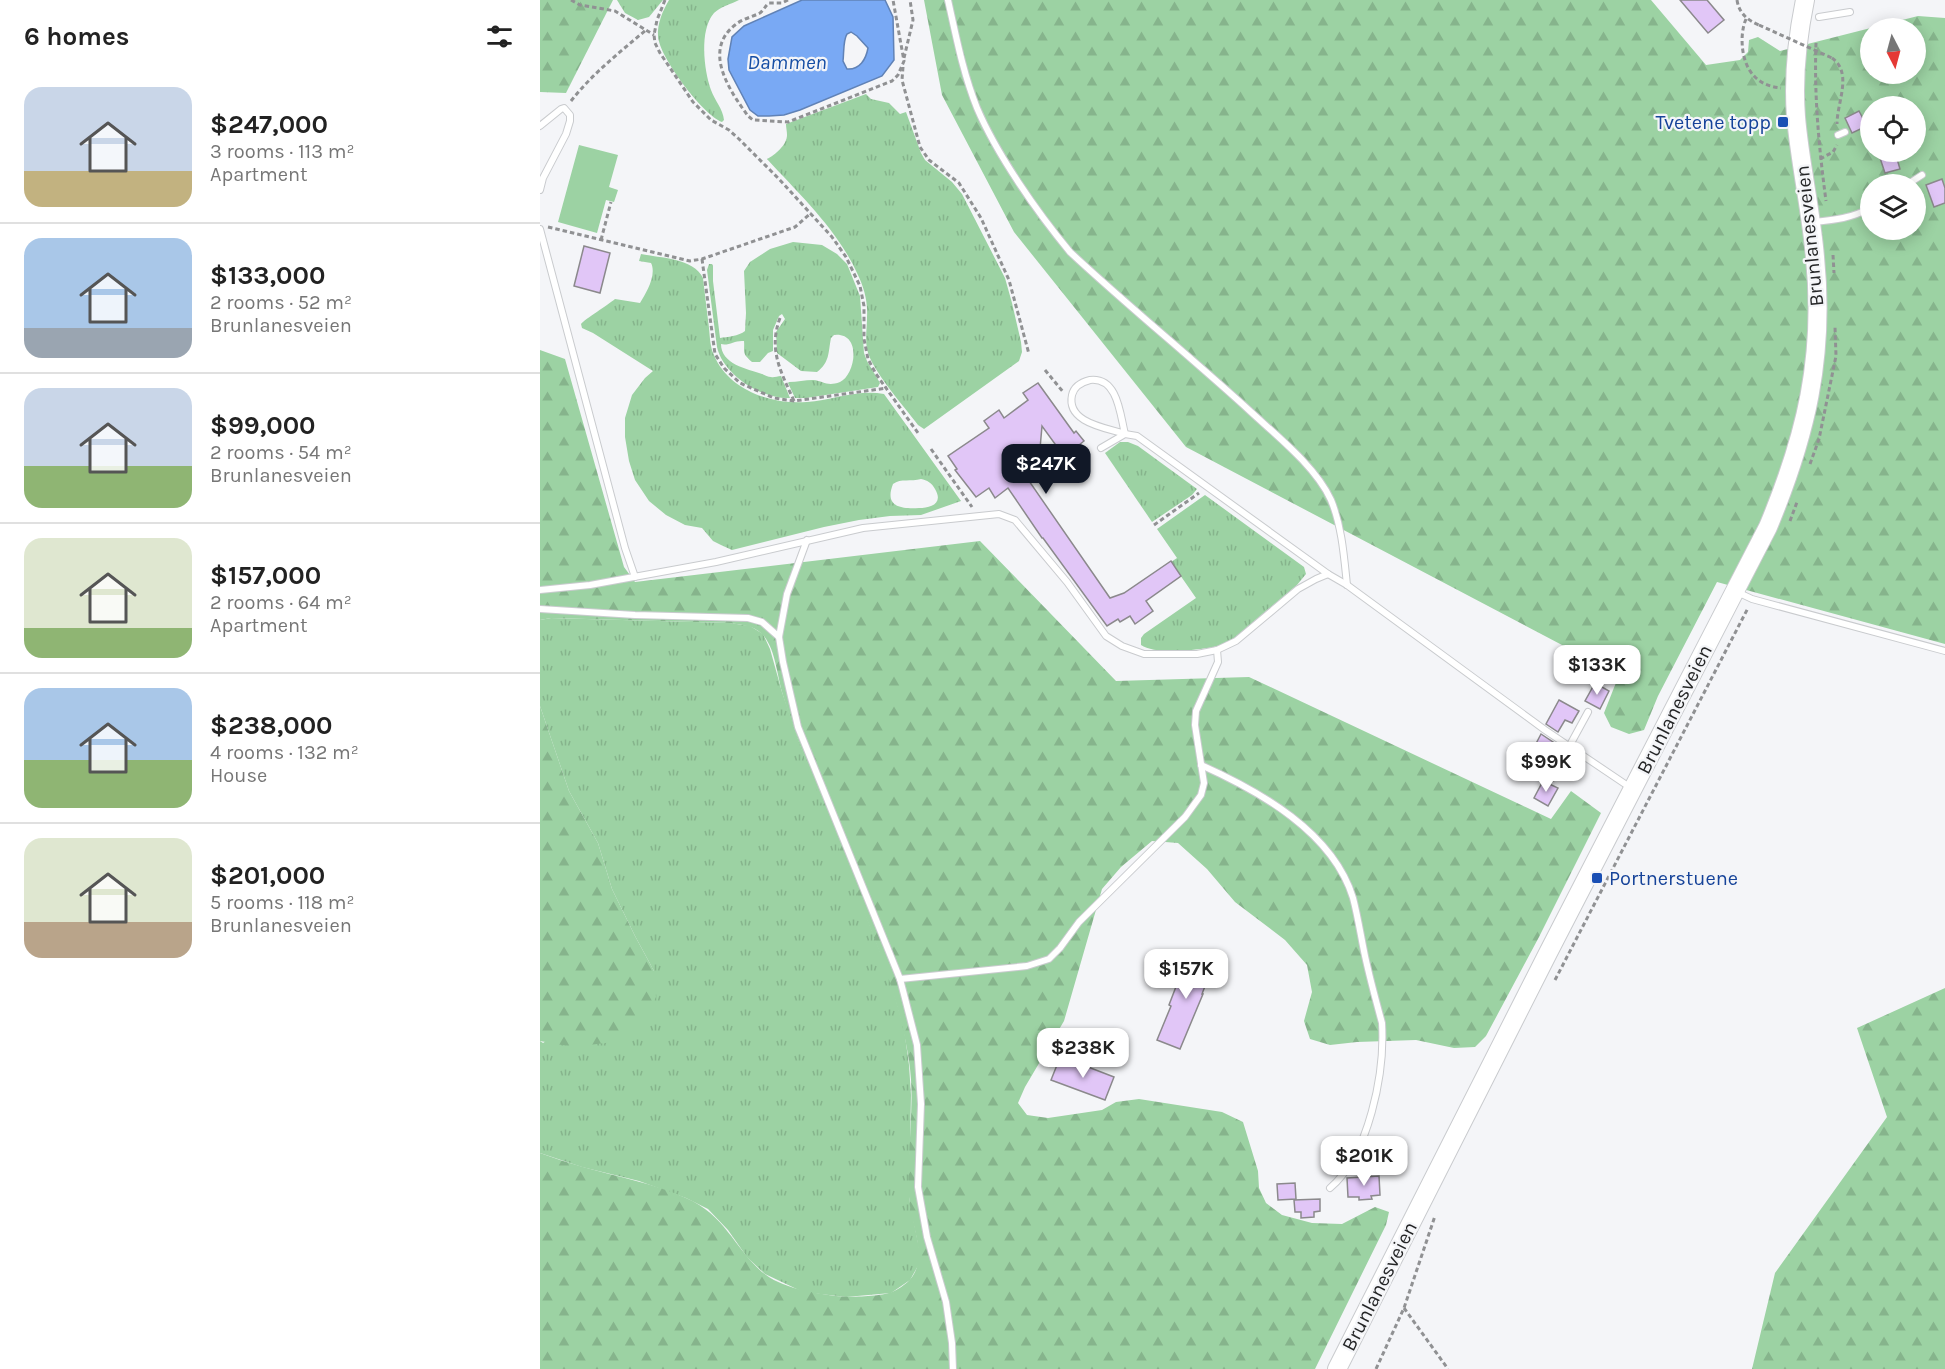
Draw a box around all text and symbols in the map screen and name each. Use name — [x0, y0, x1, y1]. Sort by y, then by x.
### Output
north arrow — [1860, 18, 1926, 84]
map controls — [1860, 18, 1926, 240]
icon: filters — [483, 20, 516, 53]
text: 6 homes — [24, 21, 129, 52]
water label: Dammen — [747, 50, 827, 74]
button: locate — [1860, 96, 1926, 162]
text: $247,000 — [210, 109, 328, 140]
icon: home — [72, 111, 144, 183]
place label: Tvetene topp — [1655, 111, 1771, 134]
marker: Tvetene topp — [1776, 115, 1790, 129]
text: 3 rooms · 113 m² — [210, 140, 354, 163]
text: Apartment — [210, 163, 308, 186]
street label: Brunlanesveien — [1791, 164, 1828, 308]
button: layers — [1860, 174, 1926, 240]
text: $133,000 — [210, 260, 325, 291]
icon: home — [72, 262, 144, 334]
text: 2 rooms · 52 m² — [210, 291, 352, 314]
text: Brunlanesveien — [210, 314, 352, 337]
text: $99,000 — [210, 410, 316, 441]
icon: home — [72, 412, 144, 484]
text: 2 rooms · 54 m² — [210, 441, 352, 464]
pin: $247K — [1004, 444, 1088, 495]
text: $247K — [1016, 452, 1076, 475]
text: Brunlanesveien — [210, 464, 352, 487]
text: $157,000 — [210, 560, 321, 591]
icon: home — [72, 562, 144, 634]
text: 2 rooms · 64 m² — [210, 591, 352, 614]
text: Apartment — [210, 614, 308, 637]
street label: Brunlanesveien — [1632, 641, 1717, 778]
pin: $133K — [1555, 645, 1639, 696]
text: $133K — [1568, 653, 1626, 676]
text: $238,000 — [210, 710, 333, 741]
icon: home — [72, 712, 144, 784]
text: 4 rooms · 132 m² — [210, 741, 359, 764]
pin: $99K — [1510, 742, 1582, 793]
text: $99K — [1520, 750, 1572, 773]
text: House — [210, 764, 267, 787]
text: $201,000 — [210, 860, 325, 891]
icon: home — [72, 862, 144, 934]
place label: Portnerstuene — [1609, 867, 1738, 890]
marker: Portnerstuene — [1590, 871, 1604, 885]
text: 5 rooms · 118 m² — [210, 891, 354, 914]
text: Brunlanesveien — [210, 914, 352, 937]
pin: $157K — [1144, 949, 1228, 1000]
text: $157K — [1158, 957, 1214, 980]
pin: $238K — [1041, 1028, 1125, 1079]
text: $238K — [1051, 1036, 1115, 1059]
pin: $201K — [1322, 1136, 1406, 1187]
text: $201K — [1335, 1144, 1393, 1167]
street label: Brunlanesveien — [1337, 1218, 1422, 1355]

